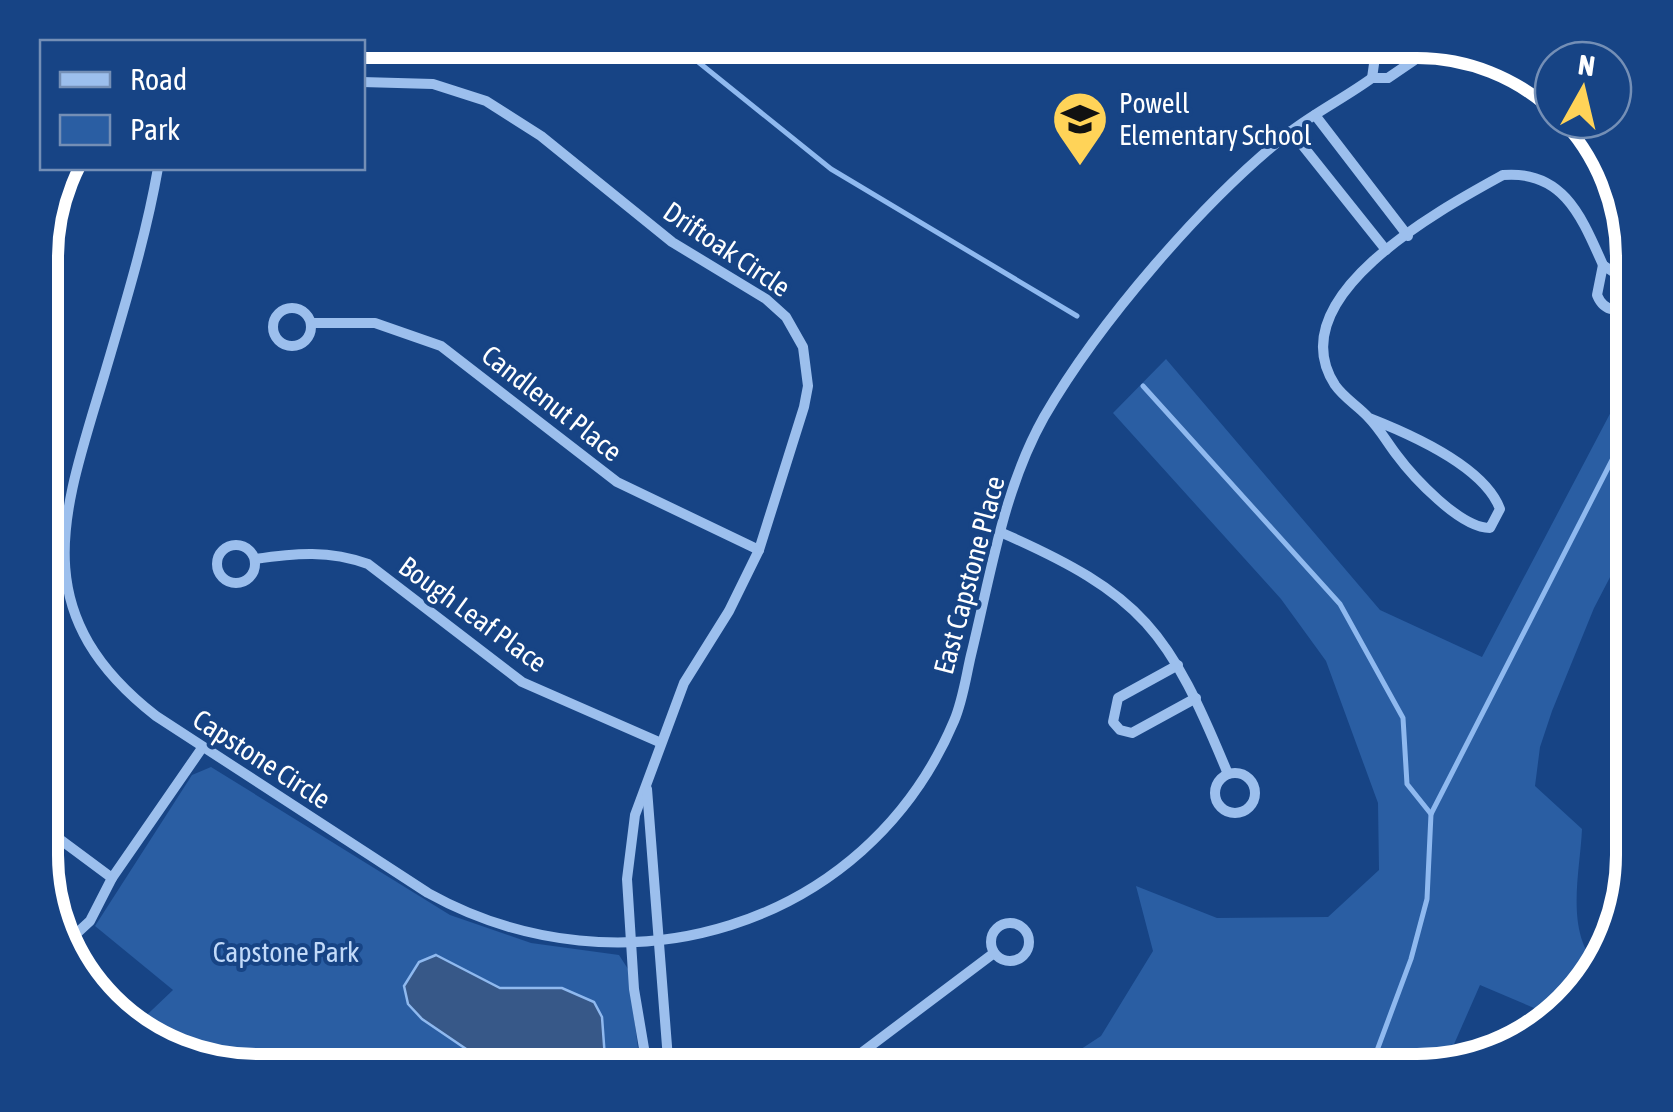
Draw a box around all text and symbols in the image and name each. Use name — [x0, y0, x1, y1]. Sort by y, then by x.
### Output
legend — [40, 40, 365, 170]
north arrow — [1533, 40, 1633, 140]
text: N — [1576, 48, 1597, 82]
text: Road — [130, 62, 187, 96]
place label: Powell Elementary School — [1119, 87, 1312, 151]
school or university icon: Powell Elementary School — [1050, 89, 1110, 168]
text: Park — [130, 112, 180, 146]
street label: Driftoak Circle — [658, 195, 796, 303]
street label: Candlenut Place — [476, 339, 628, 467]
street label: East Capstone Place — [927, 472, 1011, 678]
street label: Bough Leaf Place — [393, 550, 553, 678]
street label: Capstone Circle — [187, 703, 337, 815]
park label: Capstone Park — [213, 936, 359, 968]

